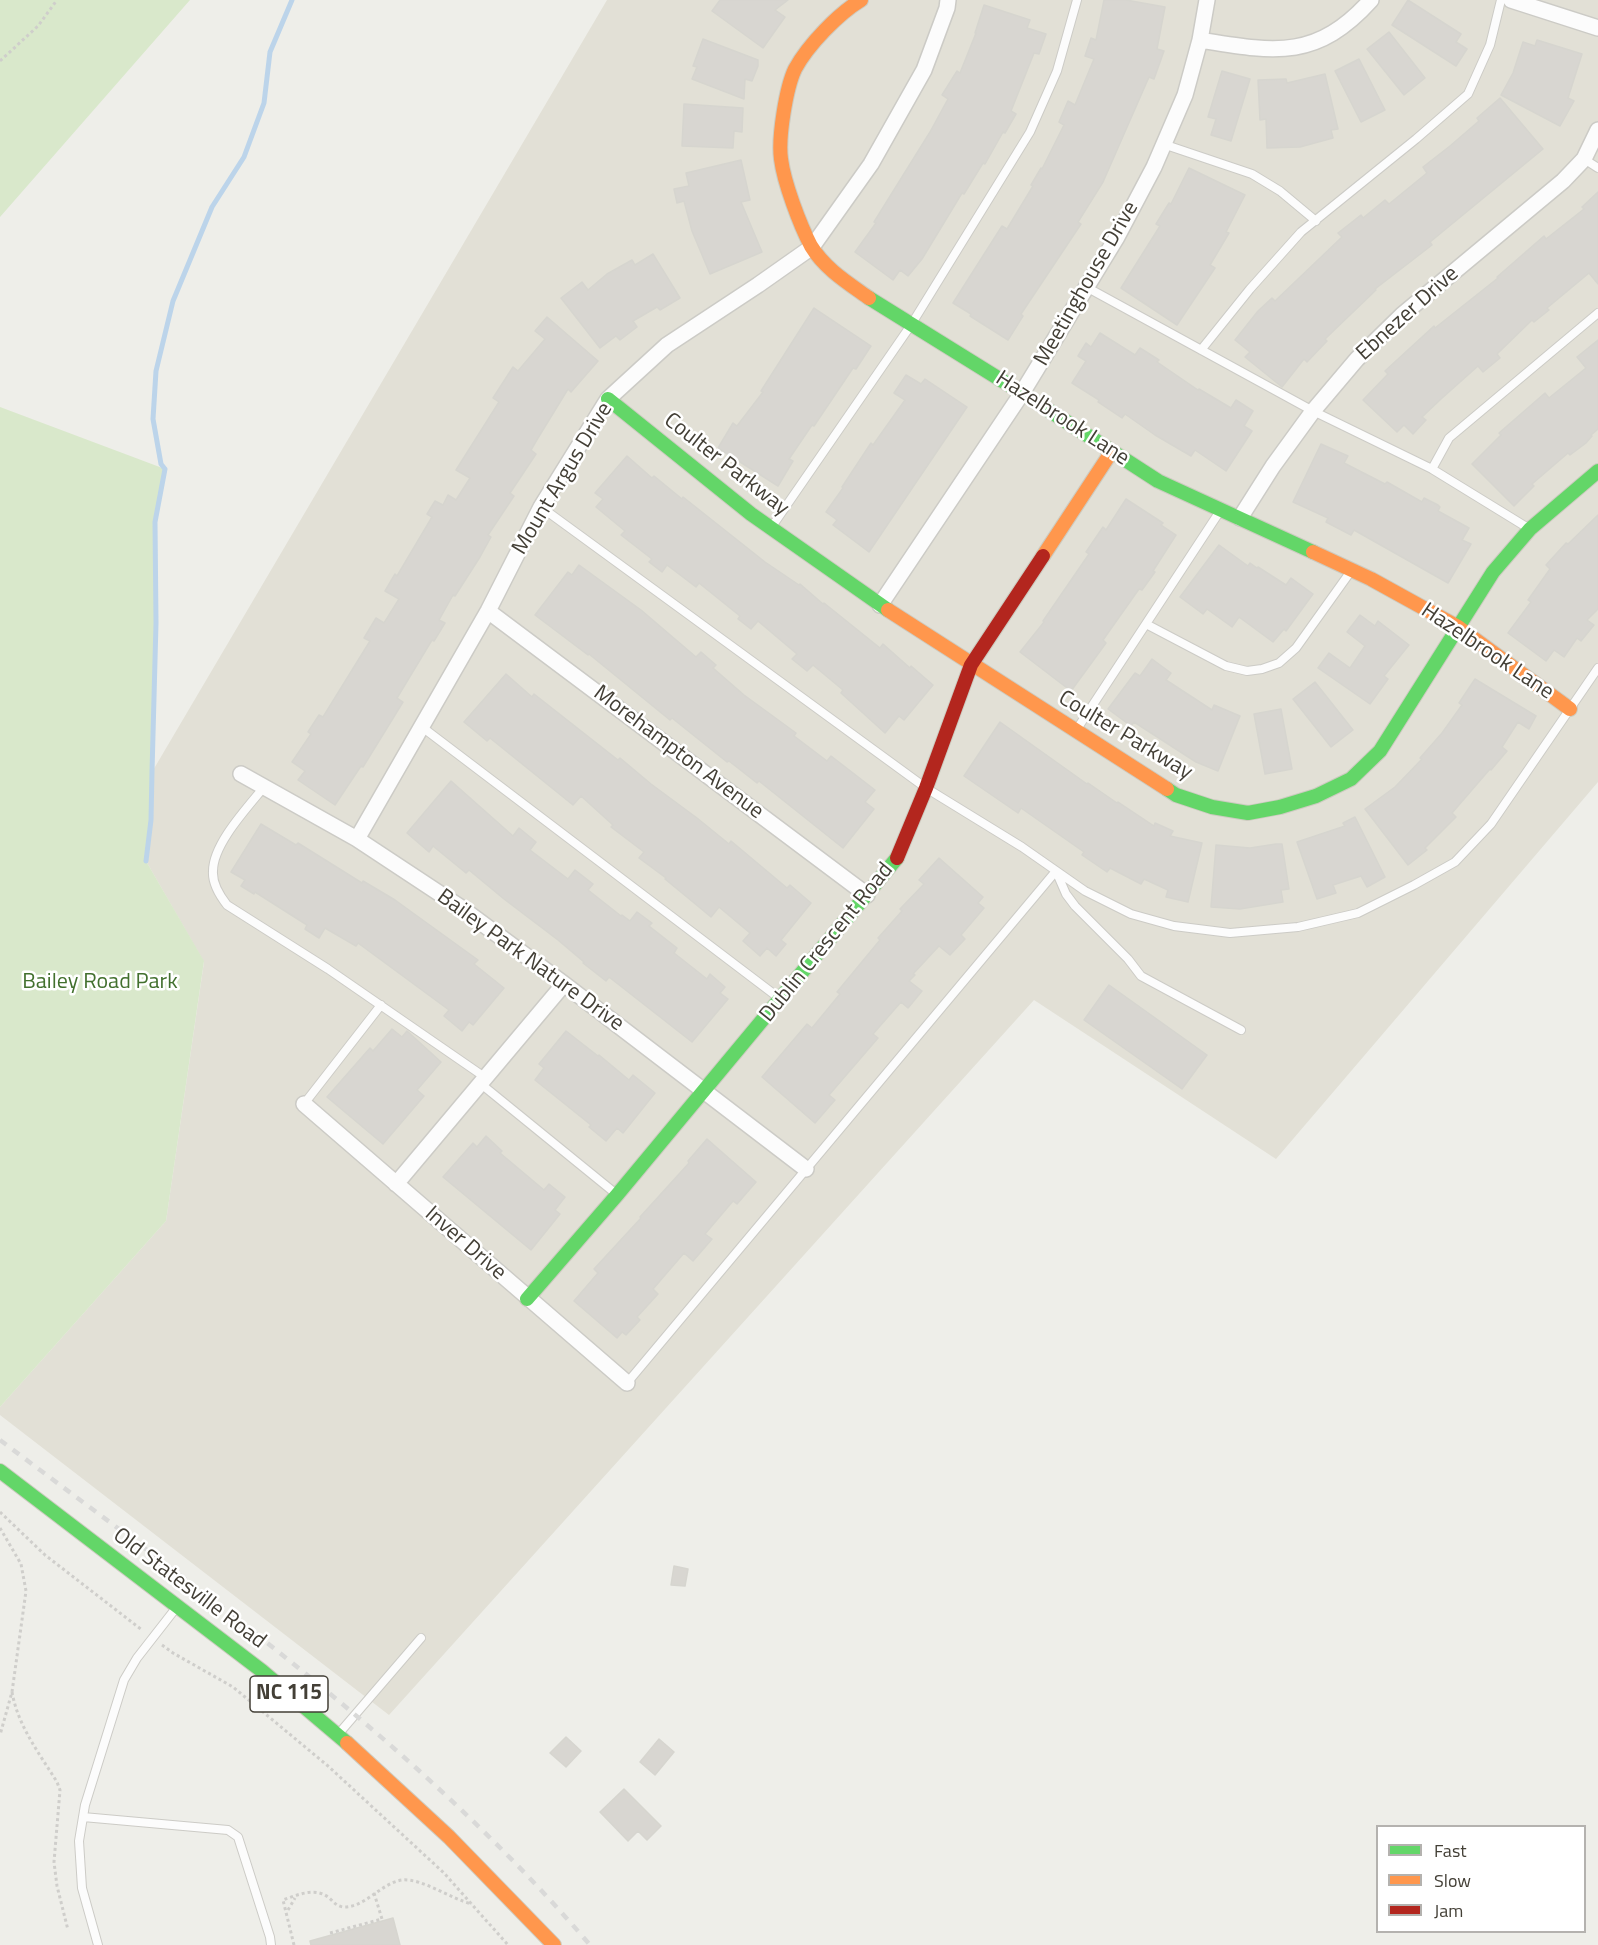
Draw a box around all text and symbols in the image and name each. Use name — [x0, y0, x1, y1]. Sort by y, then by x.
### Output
street label: Meetinghouse Drive — [1029, 197, 1145, 371]
street label: Ebnezer Drive — [1352, 261, 1464, 367]
street label: Hazelbrook Lane — [990, 366, 1134, 472]
street label: Mount Argus Drive — [507, 398, 619, 560]
street label: Coulter Parkway — [658, 408, 794, 522]
street label: Hazelbrook Lane — [1416, 598, 1558, 706]
street label: Morehampton Avenue — [588, 680, 768, 826]
street label: Coulter Parkway — [1053, 686, 1197, 786]
street label: Dublin Crescent Road — [755, 858, 899, 1028]
street label: Bailey Park Nature Drive — [431, 884, 629, 1038]
park label: Bailey Road Park — [22, 970, 178, 996]
street label: Inver Drive — [419, 1202, 511, 1286]
street label: Old Statesville Road — [107, 1523, 271, 1655]
road number: NC 115 — [250, 1676, 328, 1712]
legend — [1376, 1825, 1586, 1933]
text: Fast — [1434, 1837, 1467, 1864]
text: Slow — [1434, 1867, 1471, 1894]
text: Jam — [1434, 1897, 1463, 1924]

